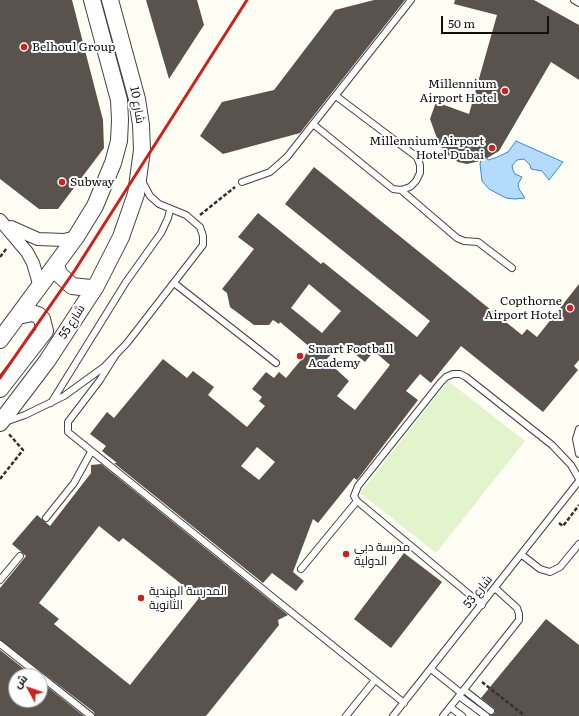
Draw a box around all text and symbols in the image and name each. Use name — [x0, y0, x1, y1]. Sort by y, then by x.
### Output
scale bar — [443, 8, 551, 34]
text: 50 m — [448, 14, 475, 32]
place label: Belhoul Group — [32, 40, 115, 54]
marker: Belhoul Group — [19, 42, 29, 52]
place label: Millennium Airport Hotel — [420, 77, 497, 105]
street label: شارع 10 — [127, 85, 147, 125]
marker: Millennium Airport Hotel — [500, 86, 510, 96]
place label: Millennium Airport Hotel Dubai — [369, 134, 484, 162]
marker: Millennium Airport Hotel Dubai — [487, 143, 497, 153]
place label: Subway — [70, 175, 115, 189]
marker: Subway — [57, 177, 67, 187]
place label: Copthorne Airport Hotel — [485, 294, 562, 322]
street label: شارع 55 — [56, 302, 88, 342]
marker: Copthorne Airport Hotel — [565, 303, 575, 313]
place label: Smart Football Academy — [308, 342, 394, 370]
marker: Smart Football Academy — [295, 351, 305, 361]
place label: مدرسة دبي الدولية — [354, 540, 410, 568]
marker: مدرسة دبي الدولية — [341, 549, 351, 559]
street label: شارع 53 — [460, 573, 496, 611]
place label: المدرسة الهندية الثانوية — [149, 584, 227, 612]
marker: المدرسة الهندية الثانوية — [136, 593, 146, 603]
north arrow — [8, 668, 48, 708]
text: ش — [9, 670, 30, 691]

